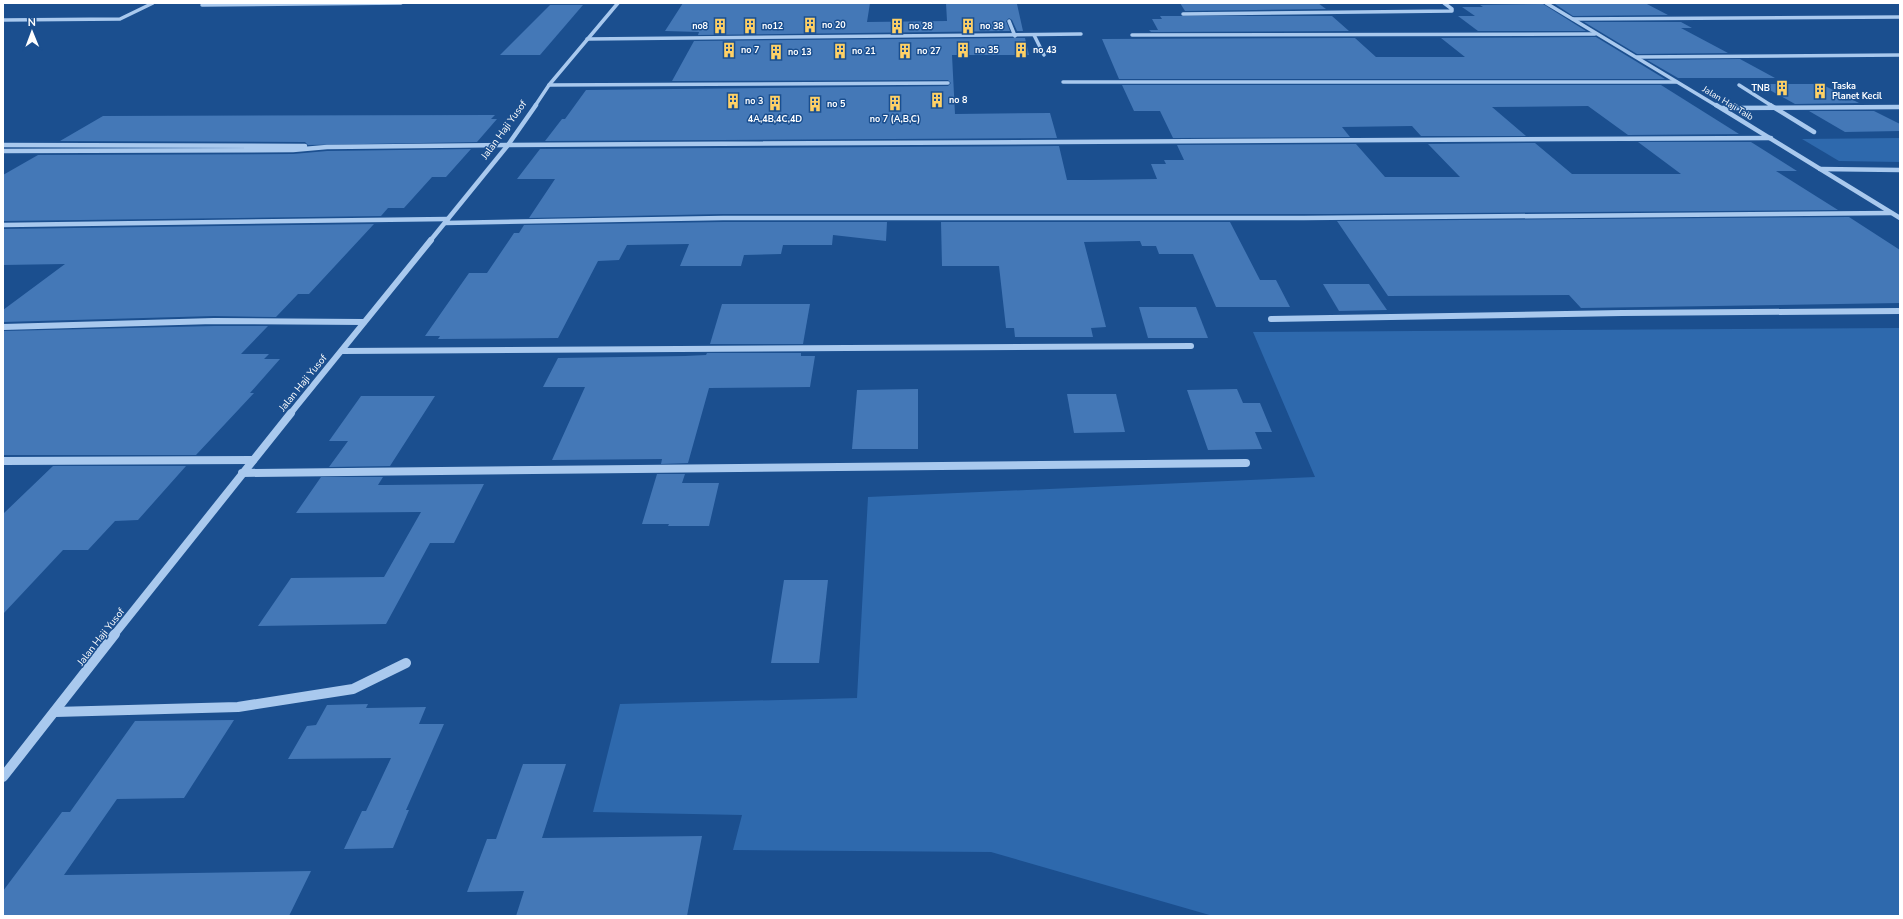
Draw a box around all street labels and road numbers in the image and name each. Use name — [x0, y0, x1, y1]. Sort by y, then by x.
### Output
street label: Jalan Haji Taib — [1699, 83, 1756, 123]
street label: Jalan Haji Yusof — [477, 97, 531, 163]
street label: Jalan Haji Yusof — [275, 351, 331, 415]
street label: Jalan Haji Yusof — [73, 605, 128, 670]

